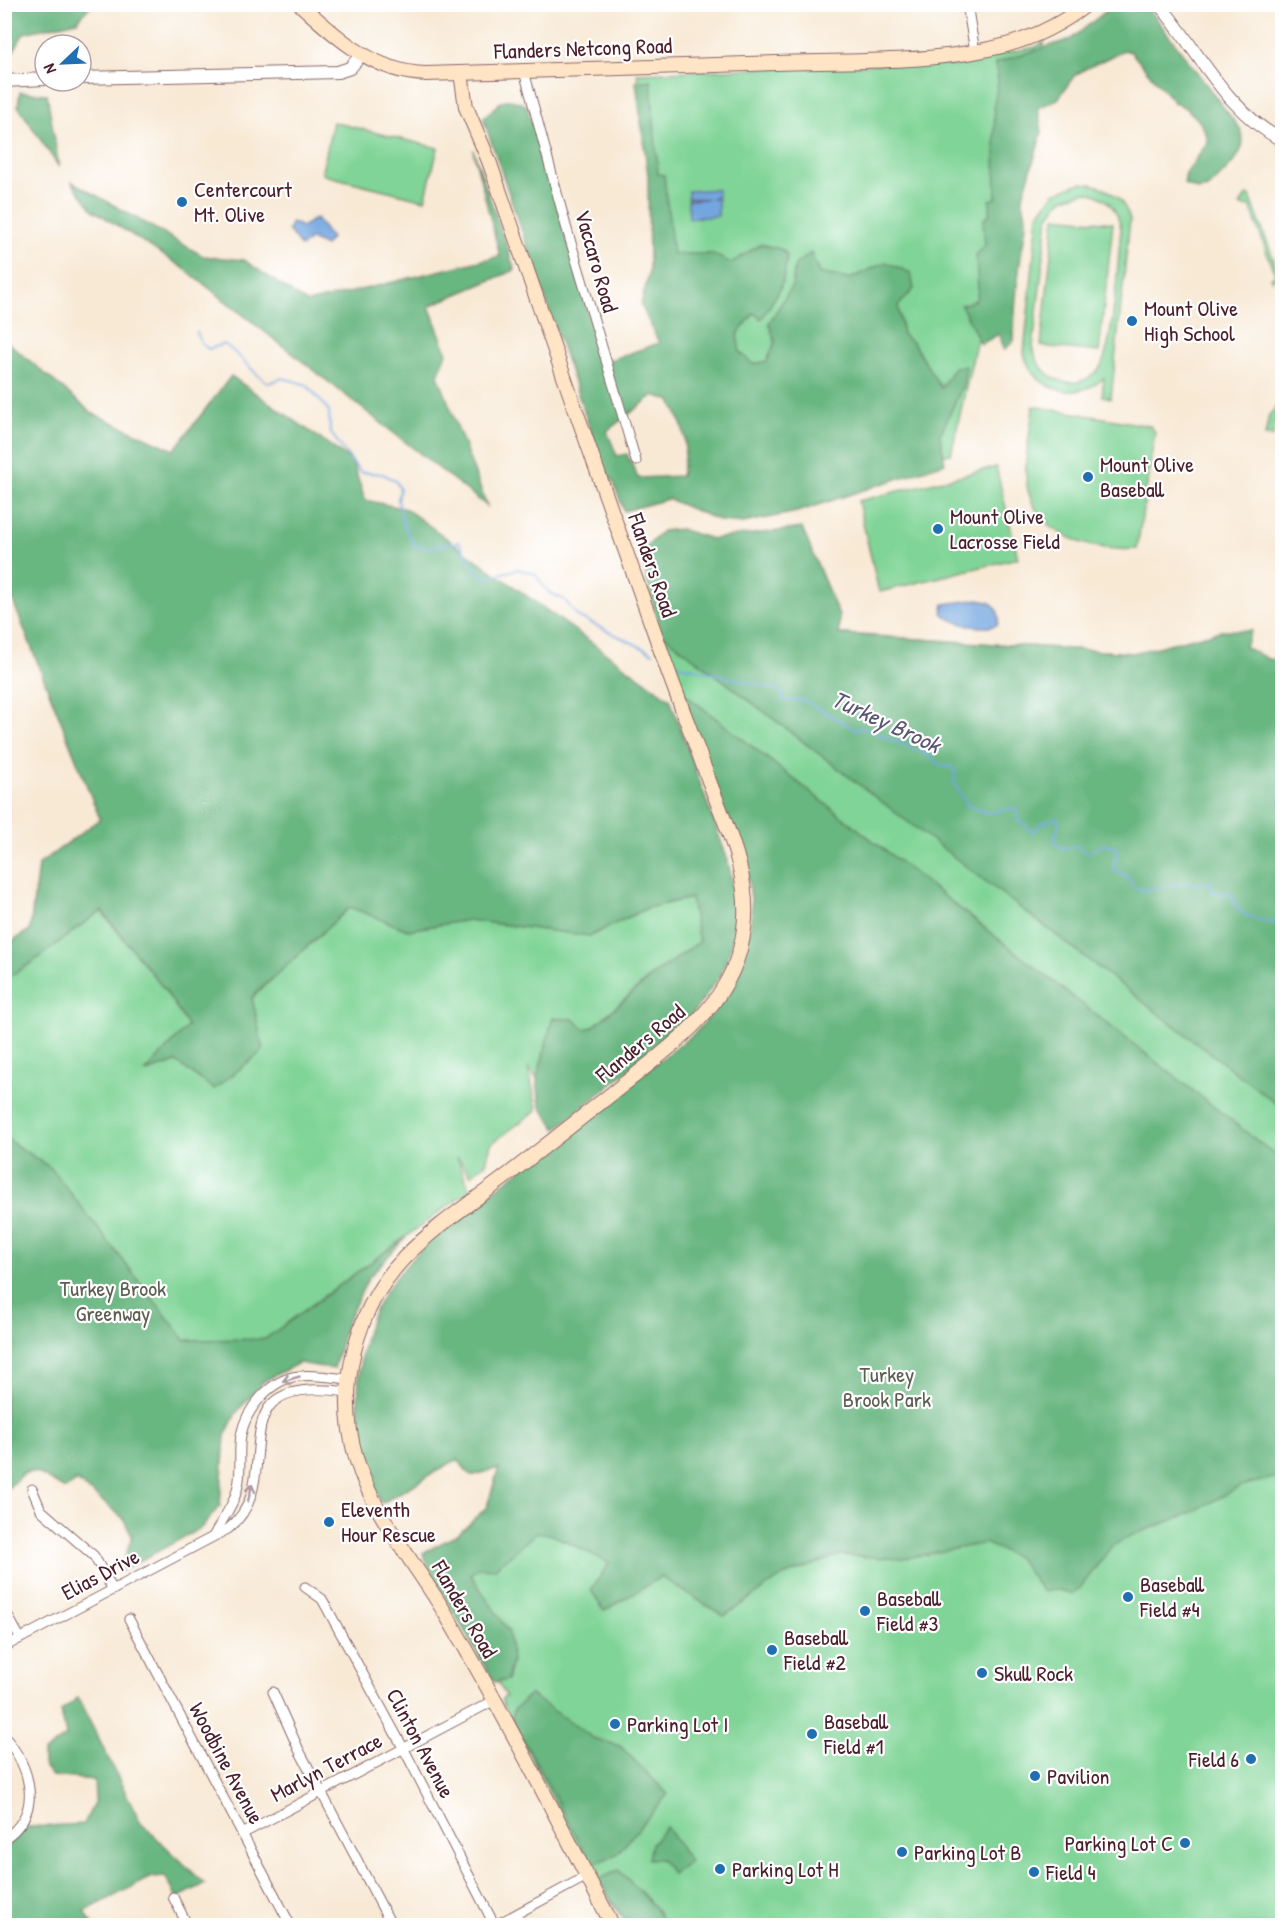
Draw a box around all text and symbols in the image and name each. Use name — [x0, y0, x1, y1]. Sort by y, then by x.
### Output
street label: Flanders Netcong Road — [492, 30, 673, 66]
north arrow — [33, 33, 93, 93]
text: N — [37, 60, 61, 77]
place label: Centercourt Mt. Olive — [194, 174, 292, 229]
marker: Centercourt Mt. Olive — [175, 195, 189, 209]
street label: Vaccaro Road — [568, 206, 626, 316]
place label: Mount Olive High School — [1144, 293, 1238, 348]
marker: Mount Olive High School — [1125, 314, 1139, 328]
place label: Mount Olive Baseball — [1100, 449, 1194, 504]
marker: Mount Olive Baseball — [1081, 470, 1095, 484]
place label: Mount Olive Lacrosse Field — [950, 501, 1060, 556]
street label: Flanders Road — [621, 508, 685, 621]
marker: Mount Olive Lacrosse Field — [931, 522, 945, 536]
water label: Turkey Brook — [827, 682, 948, 762]
street label: Flanders Road — [588, 997, 691, 1090]
park label: Turkey Brook Greenway — [60, 1273, 166, 1328]
park label: Turkey Brook Park — [843, 1359, 931, 1414]
one-way arrow — [282, 1374, 301, 1385]
one-way arrow — [244, 1484, 256, 1503]
place label: Eleventh Hour Rescue — [341, 1494, 436, 1549]
marker: Eleventh Hour Rescue — [322, 1515, 336, 1529]
street label: Elias Drive — [56, 1541, 144, 1607]
street label: Flanders Road — [424, 1554, 505, 1664]
place label: Baseball Field #4 — [1139, 1569, 1205, 1624]
place label: Baseball Field #3 — [876, 1583, 942, 1638]
marker: Baseball Field #4 — [1121, 1590, 1135, 1604]
marker: Baseball Field #3 — [858, 1604, 872, 1618]
place label: Baseball Field #2 — [783, 1622, 849, 1677]
marker: Baseball Field #2 — [765, 1643, 779, 1657]
place label: Skull Rock — [994, 1658, 1073, 1688]
marker: Skull Rock — [975, 1666, 989, 1680]
street label: Clinton Avenue — [380, 1683, 463, 1803]
street label: Woodbine Avenue — [182, 1697, 272, 1829]
place label: Baseball Field #1 — [823, 1706, 889, 1761]
place label: Parking Lot I — [627, 1709, 728, 1739]
marker: Parking Lot I — [608, 1717, 622, 1731]
street label: Marlyn Terrace — [265, 1725, 387, 1809]
marker: Baseball Field #1 — [805, 1727, 819, 1741]
place label: Field 6 — [1188, 1744, 1239, 1774]
marker: Field 6 — [1244, 1752, 1258, 1766]
place label: Pavilion — [1047, 1761, 1110, 1791]
marker: Pavilion — [1028, 1769, 1042, 1783]
place label: Parking Lot C — [1065, 1828, 1173, 1858]
marker: Parking Lot C — [1178, 1836, 1192, 1850]
place label: Parking Lot B — [914, 1837, 1021, 1867]
marker: Parking Lot B — [895, 1845, 909, 1859]
place label: Parking Lot H — [732, 1854, 839, 1884]
place label: Field 4 — [1045, 1857, 1096, 1887]
marker: Parking Lot H — [713, 1862, 727, 1876]
marker: Field 4 — [1027, 1865, 1041, 1879]

